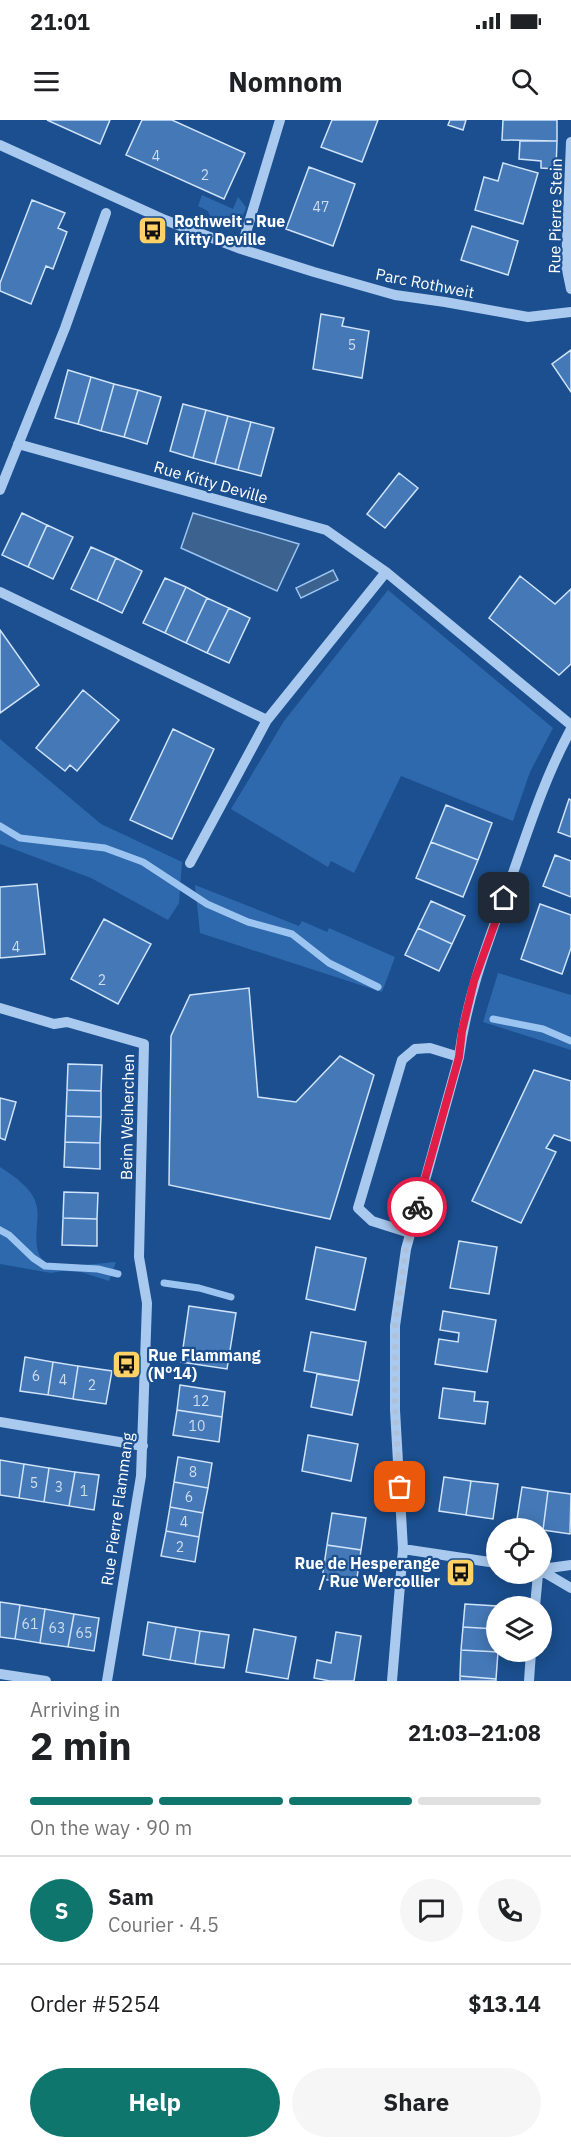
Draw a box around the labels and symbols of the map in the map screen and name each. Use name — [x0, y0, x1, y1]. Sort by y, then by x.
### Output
house number: 4 — [152, 147, 160, 165]
street label: Rue Pierre Stein — [544, 158, 566, 274]
house number: 2 — [201, 166, 209, 184]
house number: 47 — [313, 198, 329, 216]
place label: Rothweit - Rue Kitty Deville — [174, 211, 285, 249]
bus stop icon: Rothweit - Rue Kitty Deville — [137, 214, 169, 246]
street label: Parc Rothweit — [374, 264, 476, 302]
house number: 5 — [348, 336, 356, 354]
street label: Rue Kitty Deville — [152, 456, 270, 508]
pin — [478, 872, 529, 923]
house number: 4 — [12, 938, 20, 956]
house number: 2 — [98, 971, 106, 989]
street label: Beim Weiherchen — [116, 1054, 138, 1180]
courier — [387, 1177, 447, 1237]
place label: Rue Flammang (N°14) — [148, 1345, 261, 1383]
bus stop icon: Rue Flammang (N°14) — [111, 1348, 143, 1380]
house number: 6 — [32, 1367, 40, 1385]
house number: 4 — [59, 1371, 67, 1389]
house number: 2 — [88, 1376, 96, 1394]
house number: 12 — [193, 1392, 209, 1410]
house number: 10 — [189, 1417, 205, 1435]
street label: Rue Pierre Flammang — [96, 1431, 138, 1587]
pin — [374, 1461, 425, 1512]
house number: 8 — [189, 1463, 197, 1481]
house number: 5 — [30, 1474, 38, 1492]
house number: 3 — [55, 1478, 63, 1496]
house number: 1 — [80, 1482, 88, 1500]
house number: 6 — [185, 1488, 193, 1506]
house number: 4 — [180, 1513, 188, 1531]
house number: 2 — [176, 1538, 184, 1556]
place label: Rue de Hesperange / Rue Wercollier — [294, 1553, 441, 1591]
bus stop icon: Rue de Hesperange / Rue Wercollier — [445, 1556, 477, 1588]
house number: 61 — [22, 1615, 38, 1633]
house number: 63 — [49, 1619, 65, 1637]
house number: 65 — [76, 1624, 92, 1642]

